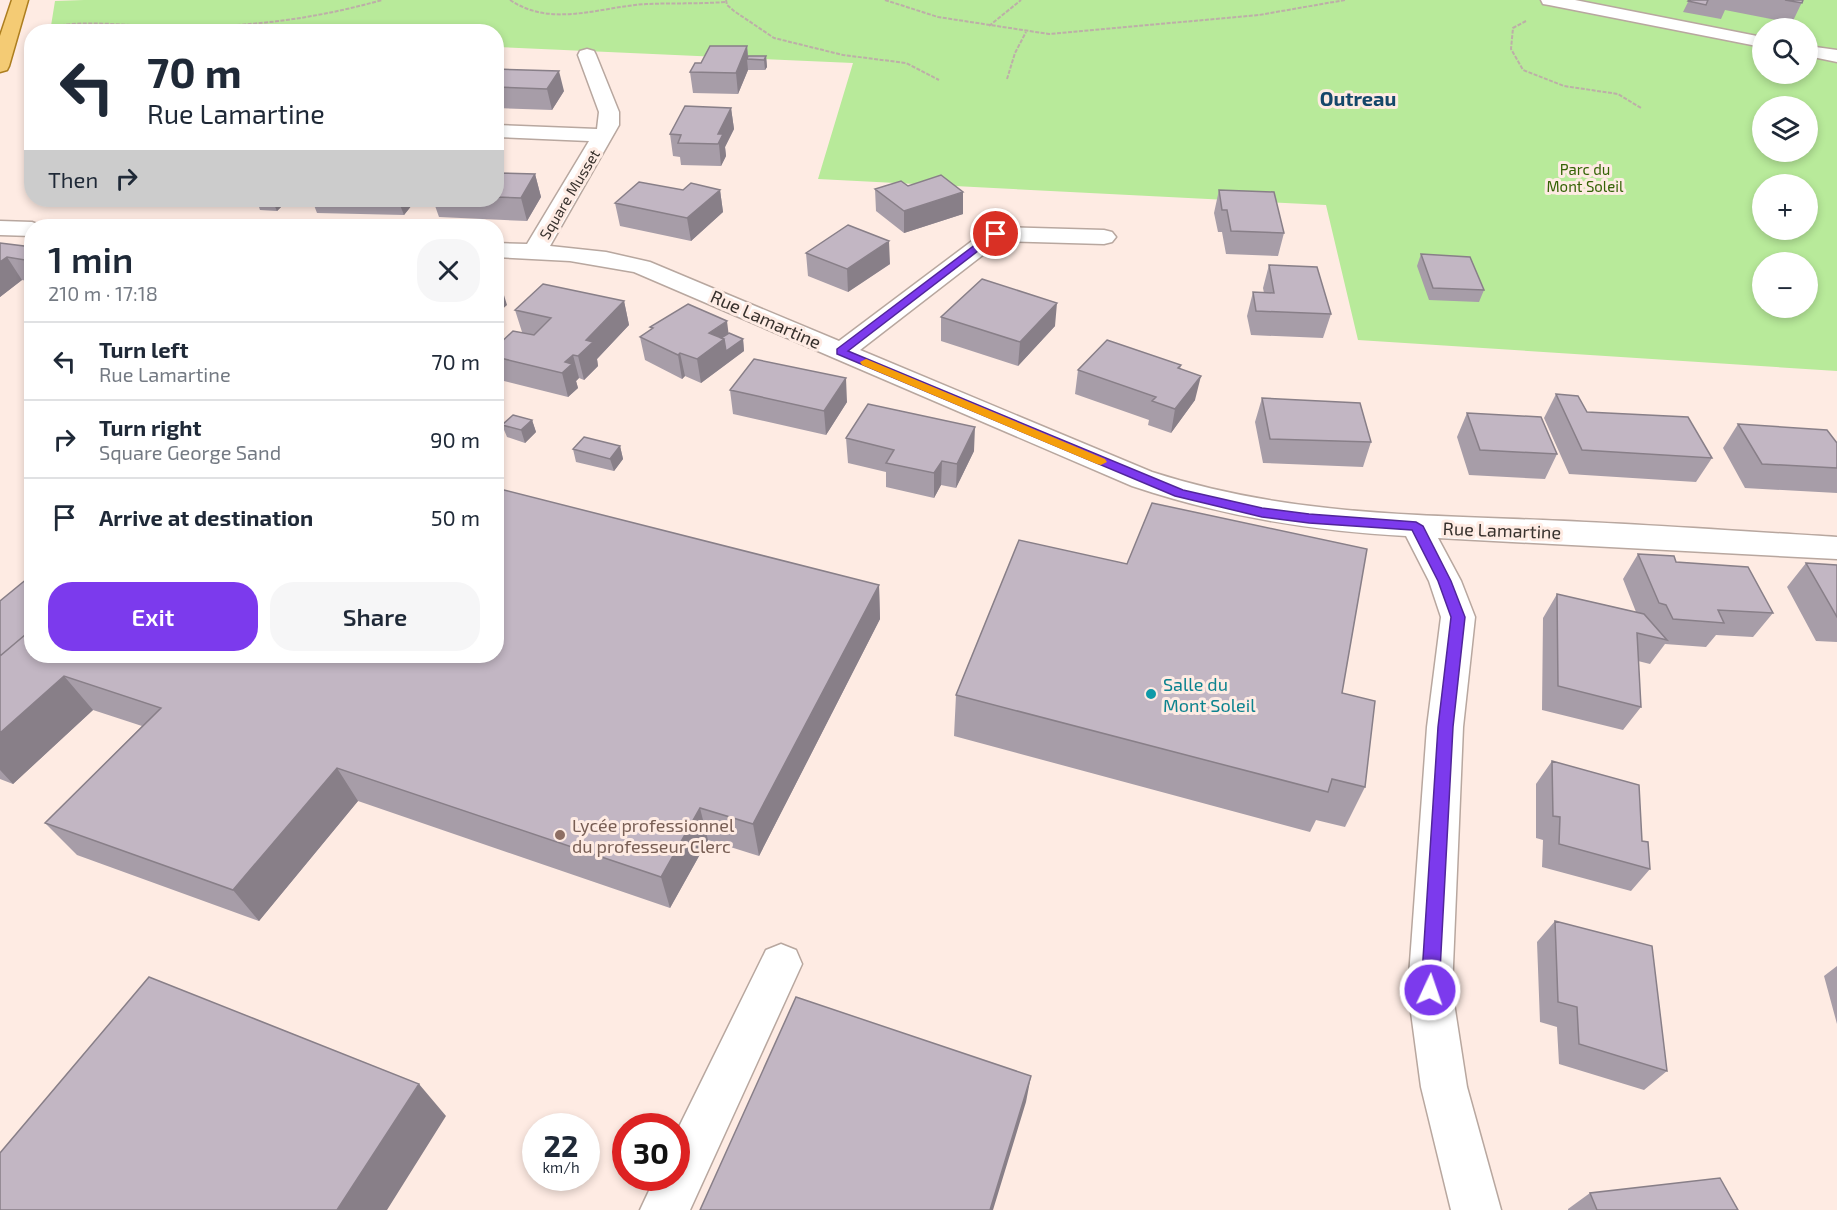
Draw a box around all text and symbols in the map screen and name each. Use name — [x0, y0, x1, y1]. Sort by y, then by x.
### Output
map controls — [1752, 18, 1818, 318]
button: search — [1752, 18, 1818, 84]
text: 70 m — [147, 46, 242, 96]
icon: left — [48, 48, 126, 126]
district label: Outreau — [1320, 86, 1396, 110]
button: layers — [1752, 96, 1818, 162]
text: Rue Lamartine — [147, 97, 325, 129]
street label: Square Musset — [535, 146, 603, 242]
park label: Parc du Mont Soleil — [1546, 160, 1624, 195]
icon: right — [110, 162, 143, 195]
text: Then — [48, 166, 98, 192]
button: + — [1752, 174, 1818, 240]
pin — [970, 208, 1021, 259]
icon: arrive — [979, 217, 1012, 250]
text: 1 min — [48, 237, 133, 280]
button: close — [417, 239, 480, 302]
button: − — [1752, 252, 1818, 318]
text: 210 m · 17:18 — [48, 281, 158, 305]
street label: Rue Lamartine — [707, 285, 825, 353]
text: Turn left — [99, 336, 188, 362]
icon: left — [48, 345, 81, 378]
text: 70 m — [431, 348, 480, 374]
text: Rue Lamartine — [99, 362, 231, 386]
text: Turn right — [99, 414, 201, 440]
icon: right — [48, 423, 81, 456]
text: 90 m — [430, 426, 480, 452]
text: Square George Sand — [99, 440, 281, 464]
icon: arrive — [48, 501, 81, 534]
text: Arrive at destination — [99, 504, 313, 530]
text: 50 m — [431, 504, 480, 530]
street label: Rue Lamartine — [1442, 517, 1562, 543]
button: Exit — [48, 582, 258, 651]
button: Share — [270, 582, 480, 651]
place label: Salle du Mont Soleil — [1163, 673, 1256, 716]
marker: Salle du Mont Soleil — [1144, 687, 1158, 701]
place label: Lycée professionnel du professeur Clerc — [572, 814, 735, 857]
marker: Lycée professionnel du professeur Clerc — [553, 828, 567, 842]
position arrow — [1398, 958, 1462, 1022]
speed limit sign: 30 — [612, 1113, 690, 1191]
text: 22 — [544, 1127, 578, 1163]
text: km/h — [542, 1158, 580, 1176]

